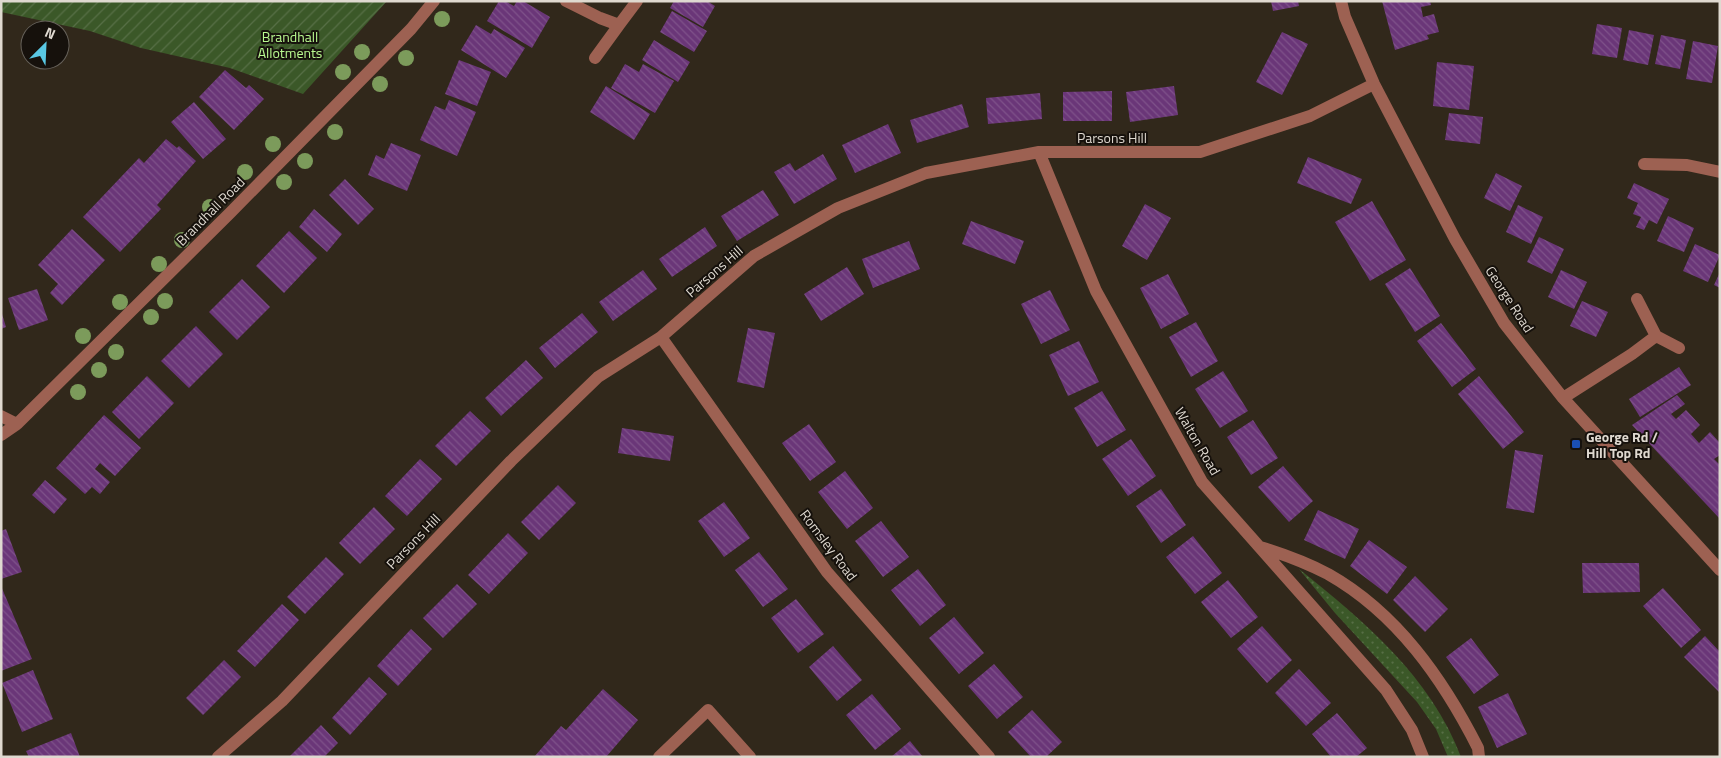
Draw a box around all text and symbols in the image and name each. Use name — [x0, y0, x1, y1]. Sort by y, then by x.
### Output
north arrow — [20, 20, 70, 70]
text: N — [42, 21, 59, 44]
park label: Brandhall Allotments — [258, 26, 322, 63]
street label: Parsons Hill — [1077, 127, 1147, 148]
street label: Brandhall Road — [171, 172, 249, 250]
street label: Parsons Hill — [681, 240, 747, 302]
street label: George Road — [1481, 262, 1539, 336]
street label: Walton Road — [1170, 403, 1226, 479]
place label: George Rd / Hill Top Rd — [1586, 426, 1658, 463]
marker: George Rd / Hill Top Rd — [1570, 438, 1582, 450]
street label: Romsley Road — [795, 505, 863, 585]
street label: Parsons Hill — [381, 508, 445, 574]

